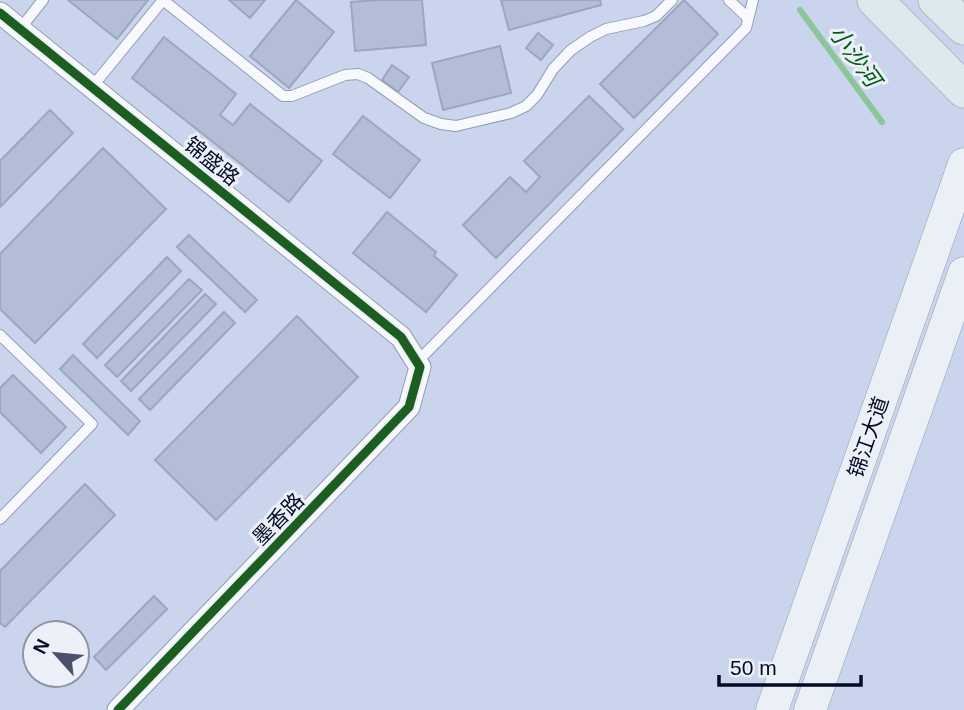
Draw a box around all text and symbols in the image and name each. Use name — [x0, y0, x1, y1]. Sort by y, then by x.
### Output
water label: 小沙河 — [824, 20, 888, 95]
street label: 锦盛路 — [180, 132, 244, 190]
street label: 锦江大道 — [843, 394, 893, 480]
street label: 墨香路 — [248, 488, 308, 550]
north arrow — [21, 619, 91, 689]
text: N — [29, 636, 54, 657]
scale bar — [719, 644, 861, 688]
text: 50 m — [730, 656, 777, 679]

